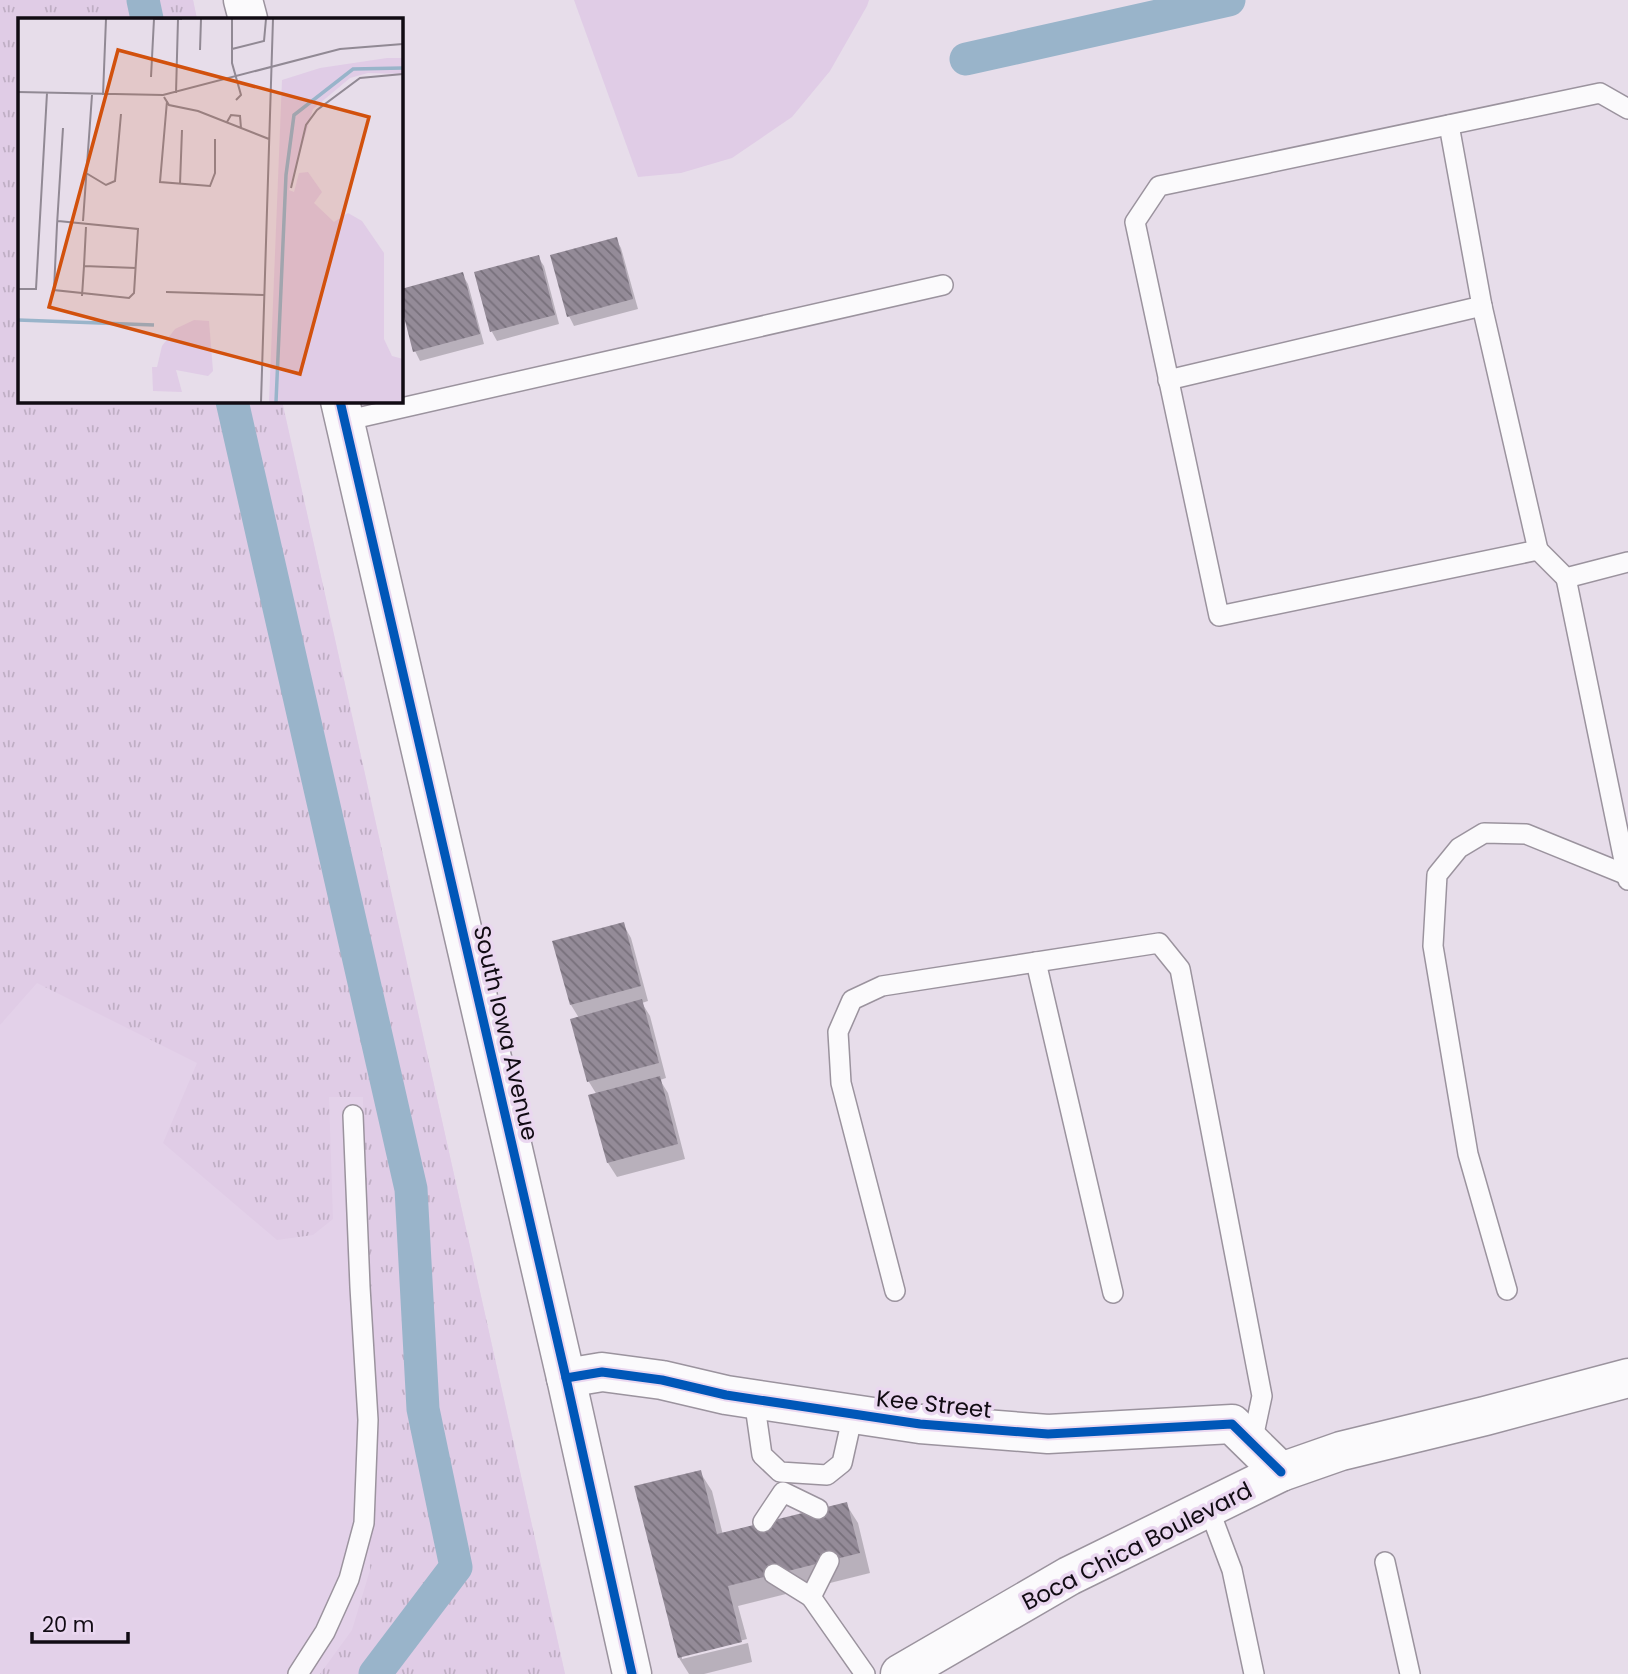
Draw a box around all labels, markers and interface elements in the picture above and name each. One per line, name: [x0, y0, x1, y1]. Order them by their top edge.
inset map: [18, 18, 402, 402]
street label: South Iowa Avenue: [466, 922, 546, 1144]
street label: Kee Street: [875, 1382, 993, 1426]
street label: Boca Chica Boulevard: [1016, 1474, 1258, 1618]
scale bar: [32, 1600, 128, 1644]
text: 20 m: [42, 1610, 95, 1639]

